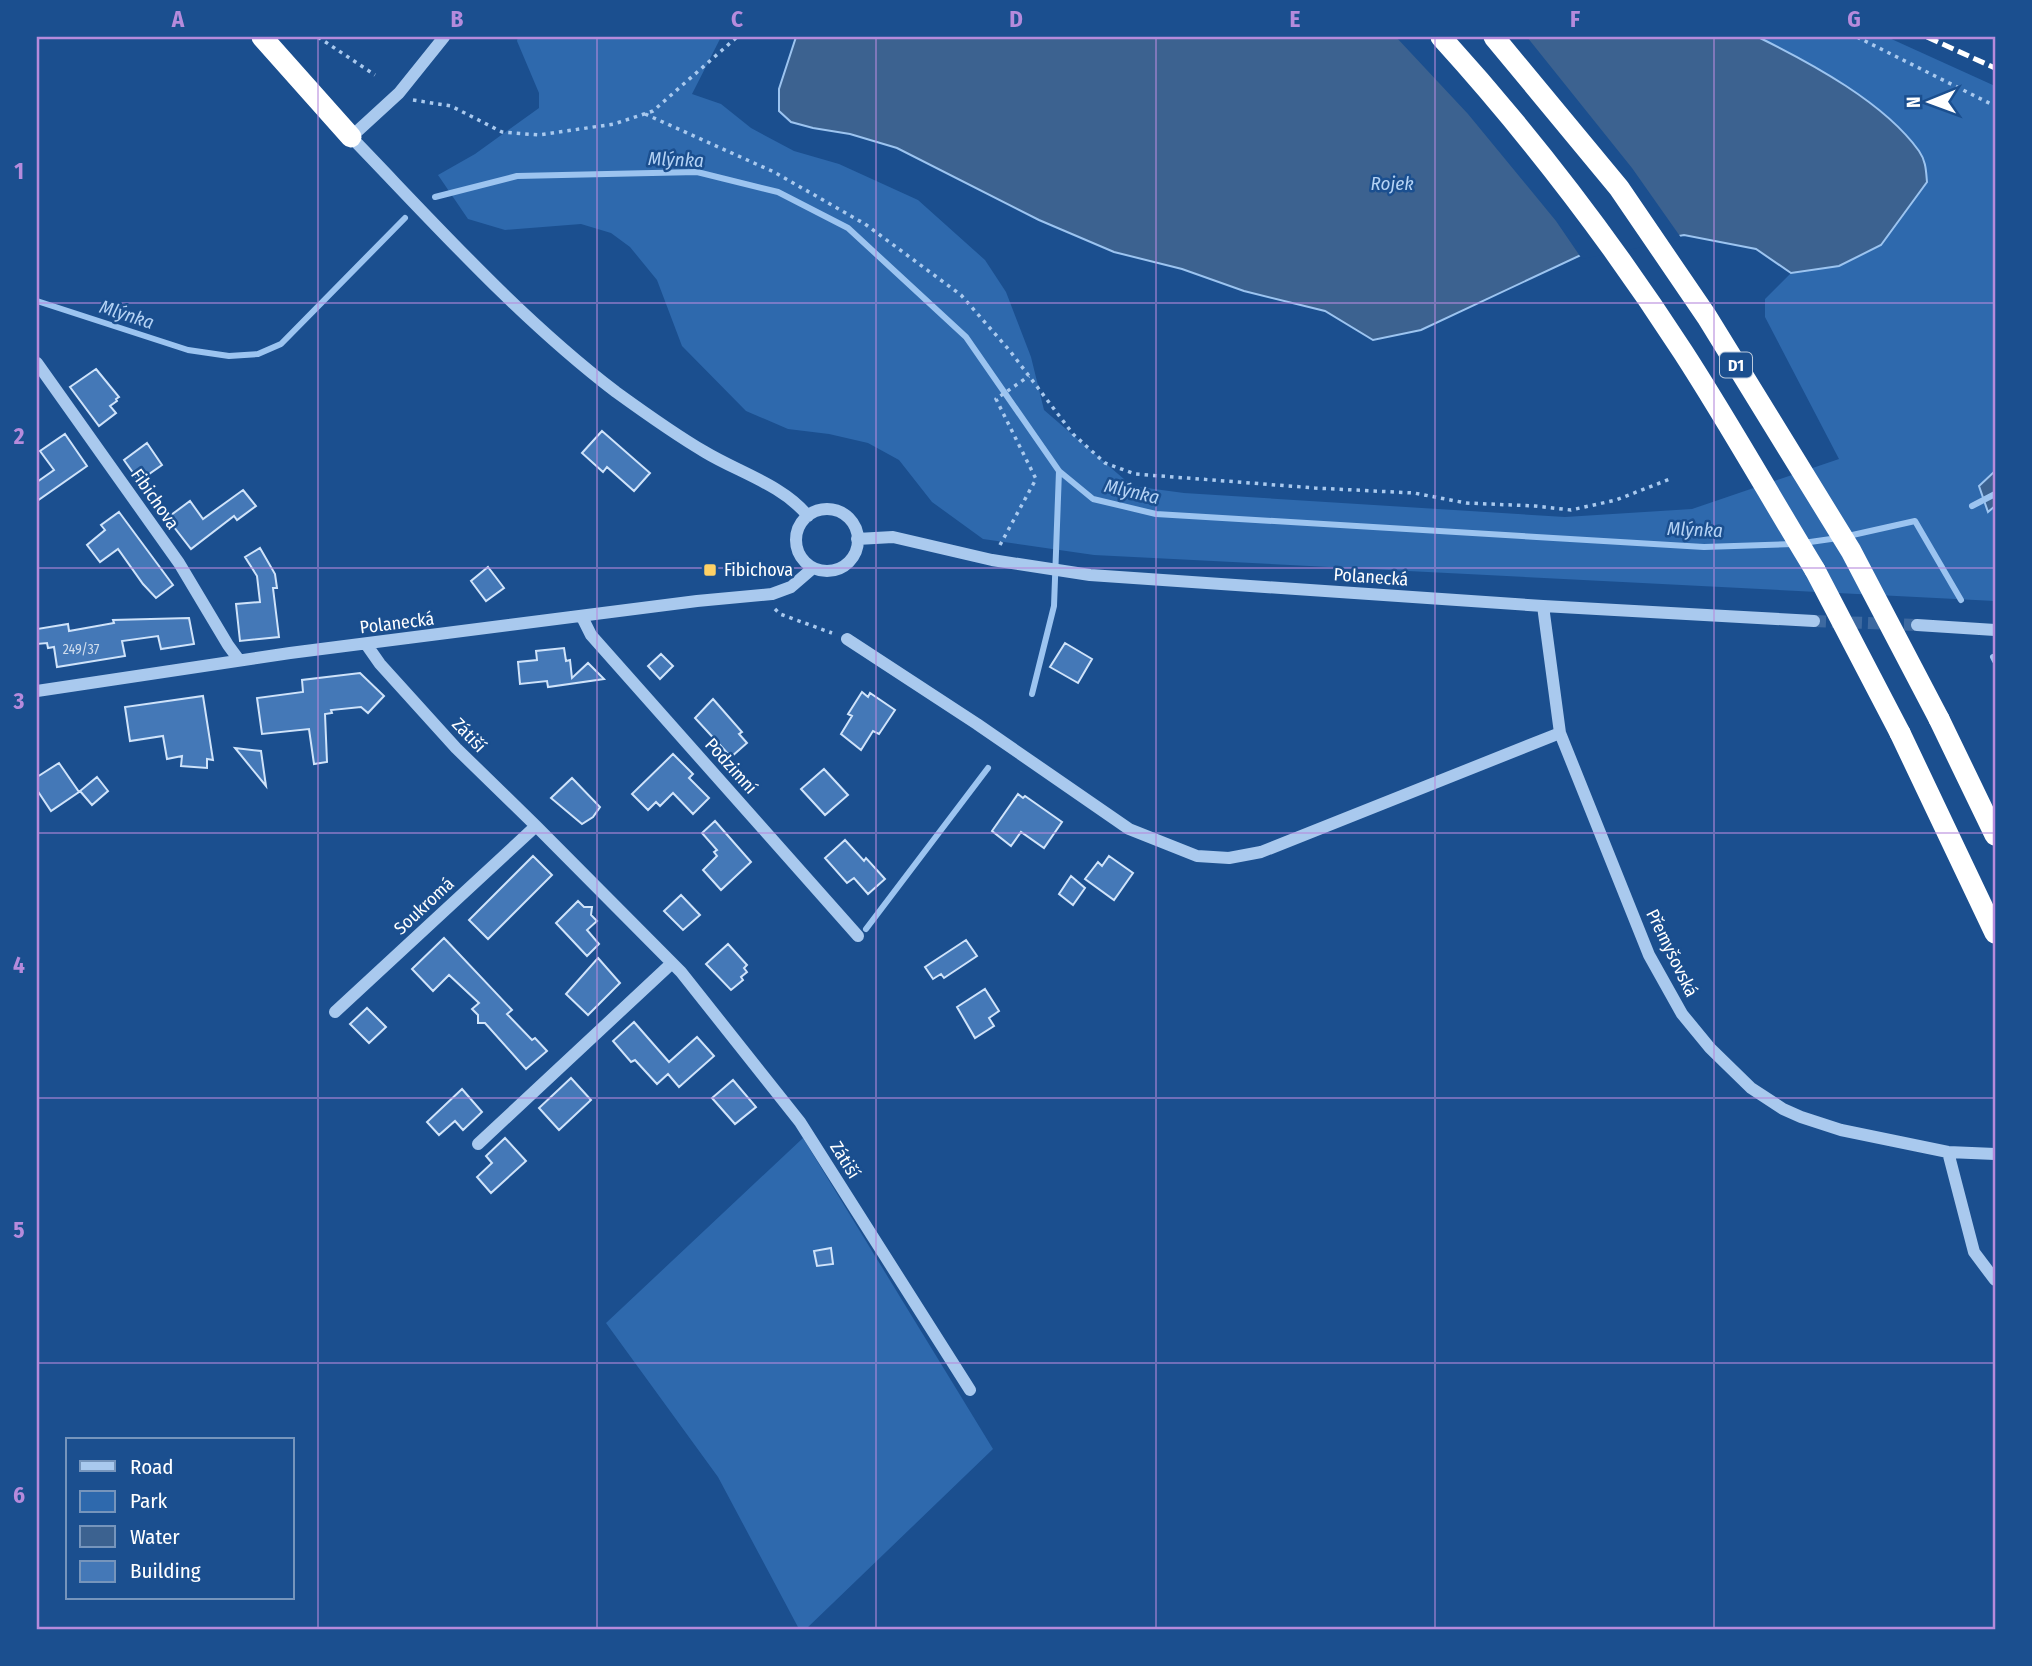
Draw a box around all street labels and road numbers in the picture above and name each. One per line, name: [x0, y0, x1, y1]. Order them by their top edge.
road number: D1: [1720, 352, 1752, 378]
street label: Fibichova: [126, 464, 184, 534]
street label: Polanecká: [1333, 563, 1409, 591]
street label: Polanecká: [359, 607, 436, 638]
street label: Zátiší: [447, 713, 491, 757]
street label: Podzimní: [700, 734, 762, 799]
street label: Soukromá: [389, 873, 459, 939]
street label: Přemyšovská: [1641, 906, 1703, 1001]
street label: Zátiší: [825, 1137, 865, 1183]

